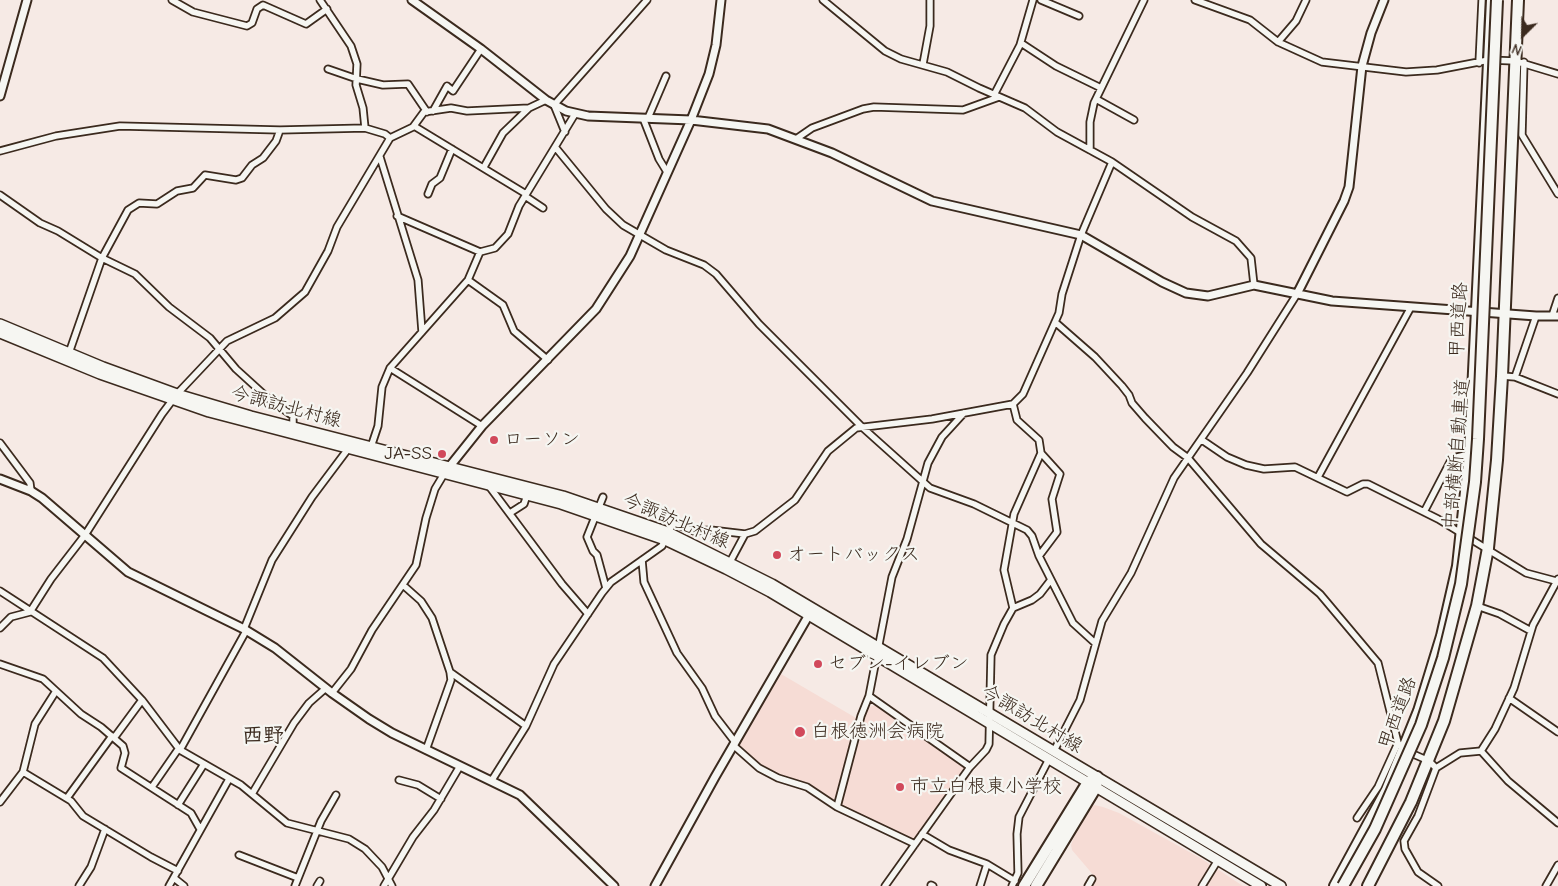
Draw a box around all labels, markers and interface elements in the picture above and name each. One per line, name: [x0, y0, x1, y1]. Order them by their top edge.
north arrow: [1498, 10, 1548, 60]
text: N: [1509, 40, 1524, 59]
street label: 甲西道路: [1446, 281, 1472, 359]
street label: 中部横断自動車道: [1439, 377, 1475, 531]
street label: 今諏訪北村線: [228, 381, 344, 433]
place label: ローソン: [504, 429, 580, 451]
marker: ローソン: [488, 434, 500, 446]
place label: JA-SS: [384, 443, 432, 465]
marker: JA-SS: [436, 448, 448, 460]
street label: 今諏訪北村線: [619, 488, 733, 554]
place label: オートバックス: [787, 544, 920, 566]
marker: オートバックス: [771, 549, 783, 561]
place label: セブン-イレブン: [828, 653, 969, 675]
marker: セブン-イレブン: [812, 658, 824, 670]
street label: 甲西道路: [1374, 673, 1422, 753]
street label: 今諏訪北村線: [977, 680, 1087, 758]
place label: 白根徳洲会病院: [811, 721, 944, 743]
district label: 西野: [242, 723, 284, 749]
marker: 白根徳洲会病院: [793, 725, 807, 739]
place label: 市立白根東小学校: [910, 776, 1062, 798]
marker: 市立白根東小学校: [894, 781, 906, 793]

